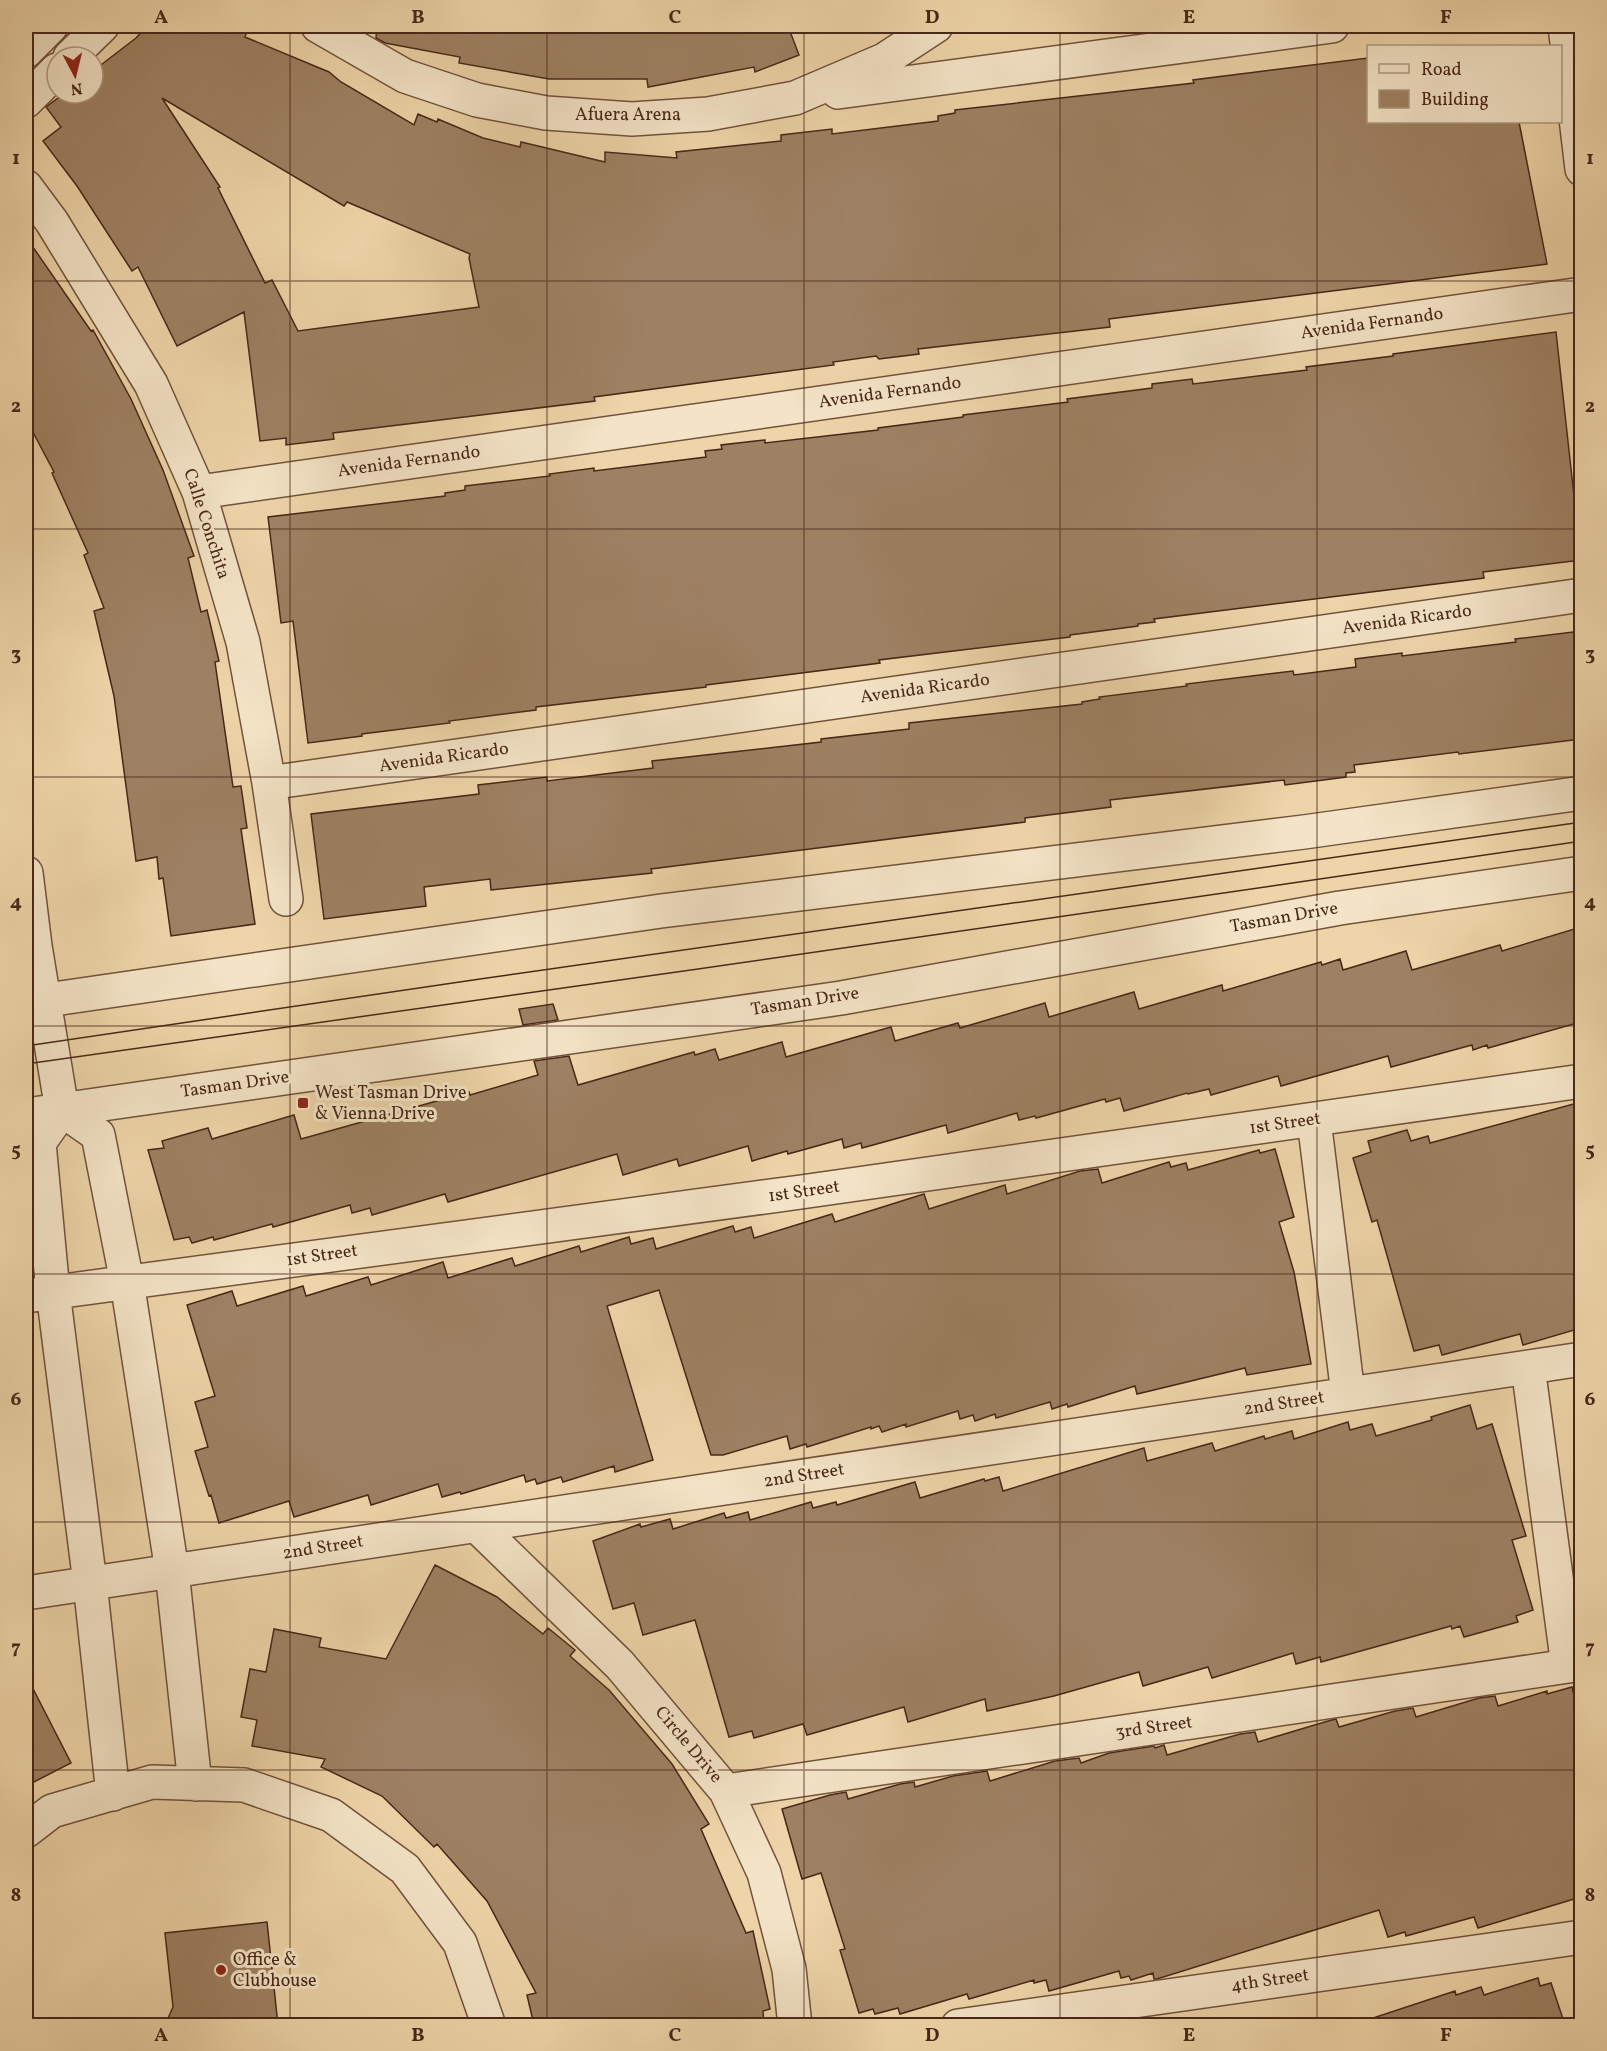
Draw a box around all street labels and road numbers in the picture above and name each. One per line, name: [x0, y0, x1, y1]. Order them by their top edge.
street label: Afuera Arena: [575, 103, 681, 128]
street label: Avenida Fernando: [1299, 302, 1445, 346]
street label: Avenida Fernando: [817, 371, 963, 415]
street label: Avenida Fernando: [336, 440, 482, 484]
street label: Calle Conchita: [176, 466, 236, 582]
street label: Avenida Ricardo: [1341, 599, 1473, 641]
street label: Avenida Ricardo: [859, 668, 991, 710]
street label: Avenida Ricardo: [378, 737, 510, 779]
street label: Tasman Drive: [1228, 896, 1340, 940]
street label: Tasman Drive: [749, 981, 861, 1023]
street label: Tasman Drive: [179, 1065, 291, 1105]
street label: 1st Street: [1248, 1107, 1322, 1141]
street label: 1st Street: [767, 1175, 841, 1209]
street label: 1st Street: [285, 1239, 359, 1273]
street label: 2nd Street: [1242, 1385, 1326, 1423]
street label: 2nd Street: [762, 1457, 846, 1495]
street label: 2nd Street: [281, 1529, 365, 1567]
street label: Circle Drive: [648, 1701, 728, 1789]
street label: 3rd Street: [1114, 1710, 1194, 1746]
street label: 4th Street: [1229, 1963, 1311, 1999]

